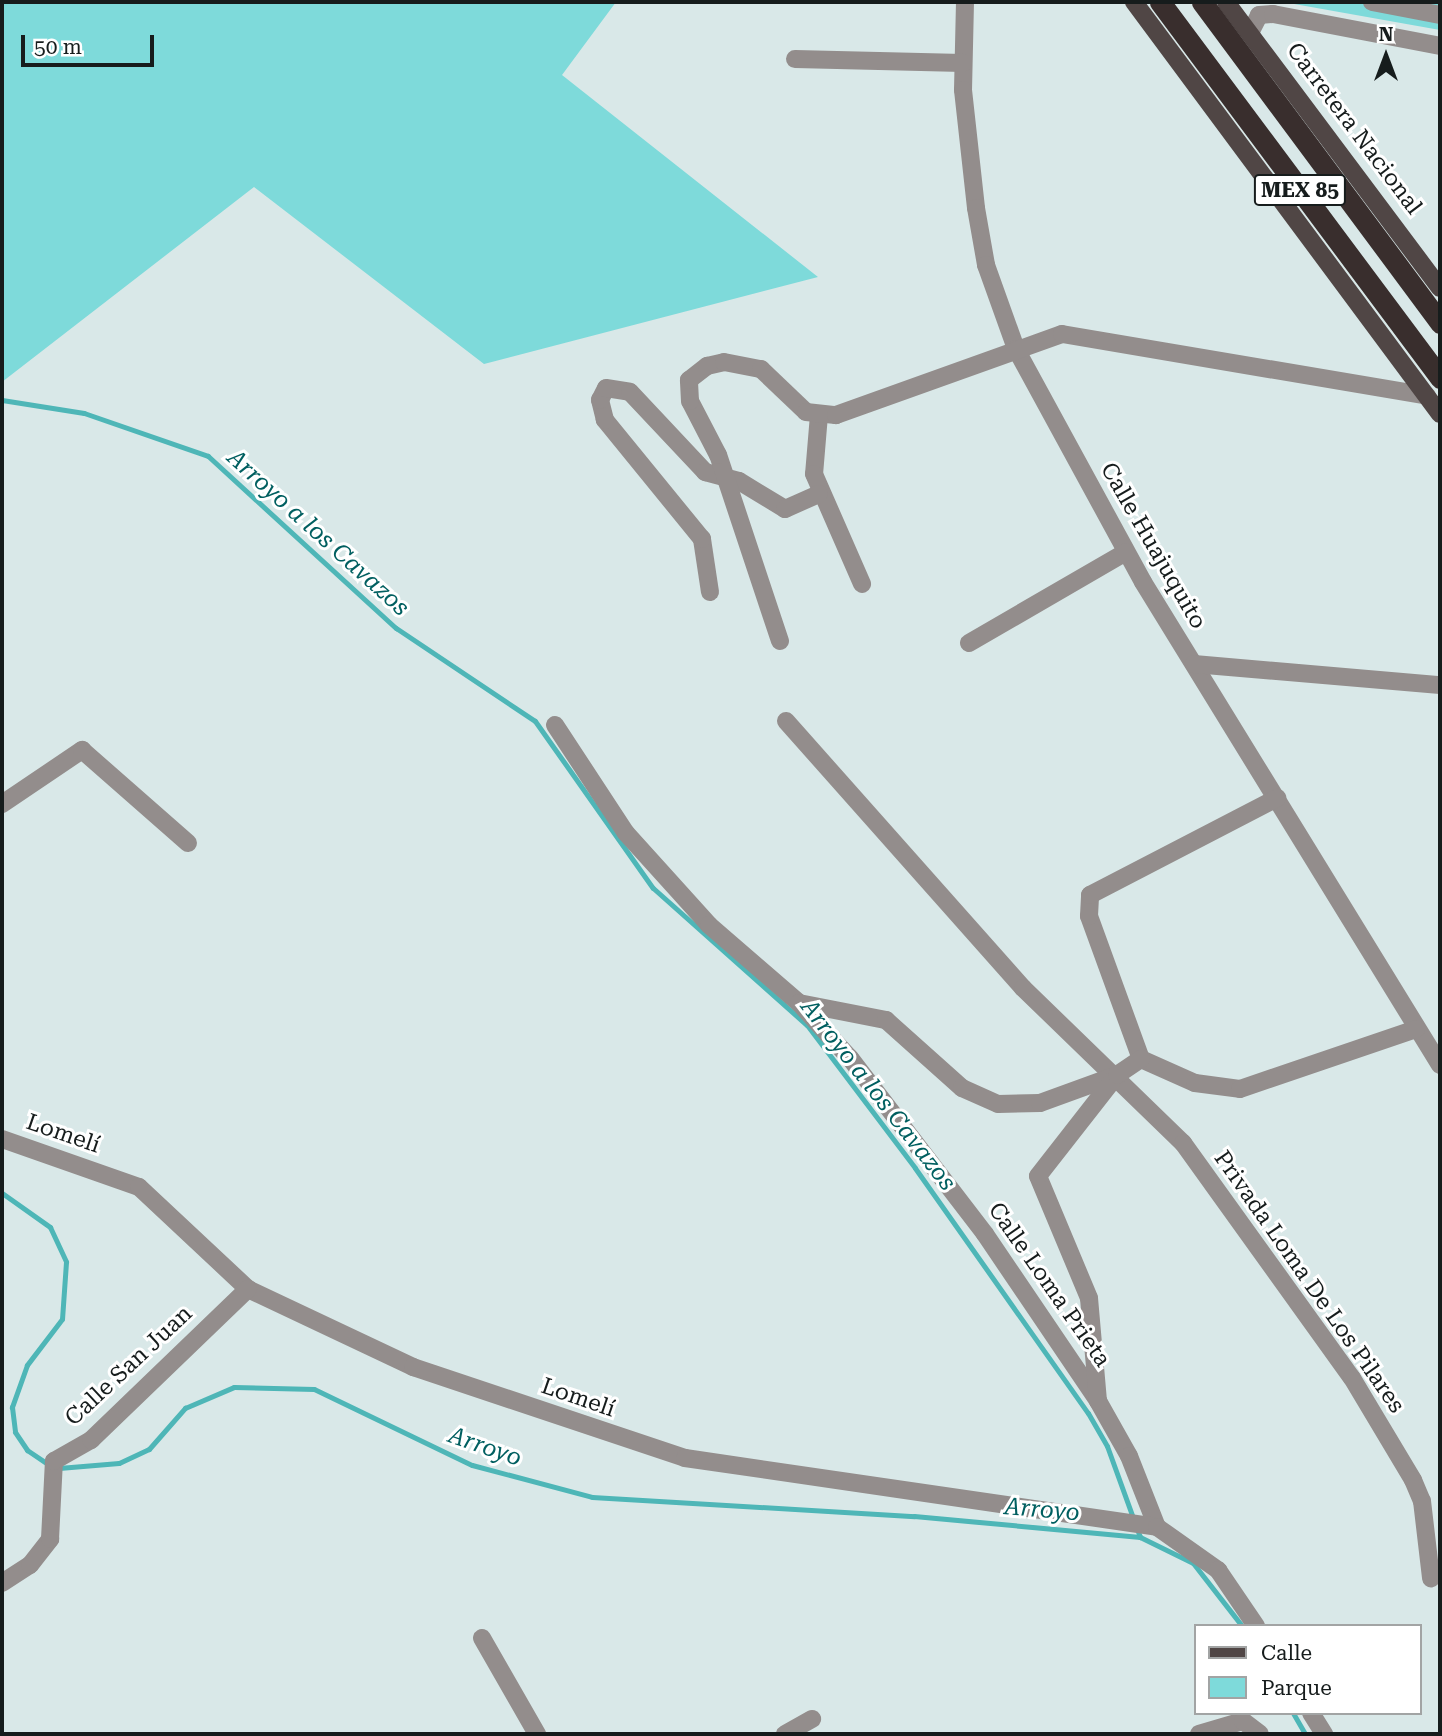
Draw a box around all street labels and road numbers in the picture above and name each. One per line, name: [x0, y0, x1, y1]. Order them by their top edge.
street label: Carretera Nacional: [1280, 38, 1428, 220]
road number: MEX 85: [1253, 172, 1347, 208]
street label: Calle Huajuquito: [1094, 458, 1212, 634]
street label: Lomelí: [22, 1109, 104, 1159]
street label: Privada Loma De Los Pilares: [1208, 1146, 1410, 1418]
street label: Calle Loma Prieta: [982, 1197, 1116, 1373]
street label: Calle San Juan: [60, 1300, 198, 1432]
street label: Lomelí: [537, 1373, 619, 1423]

